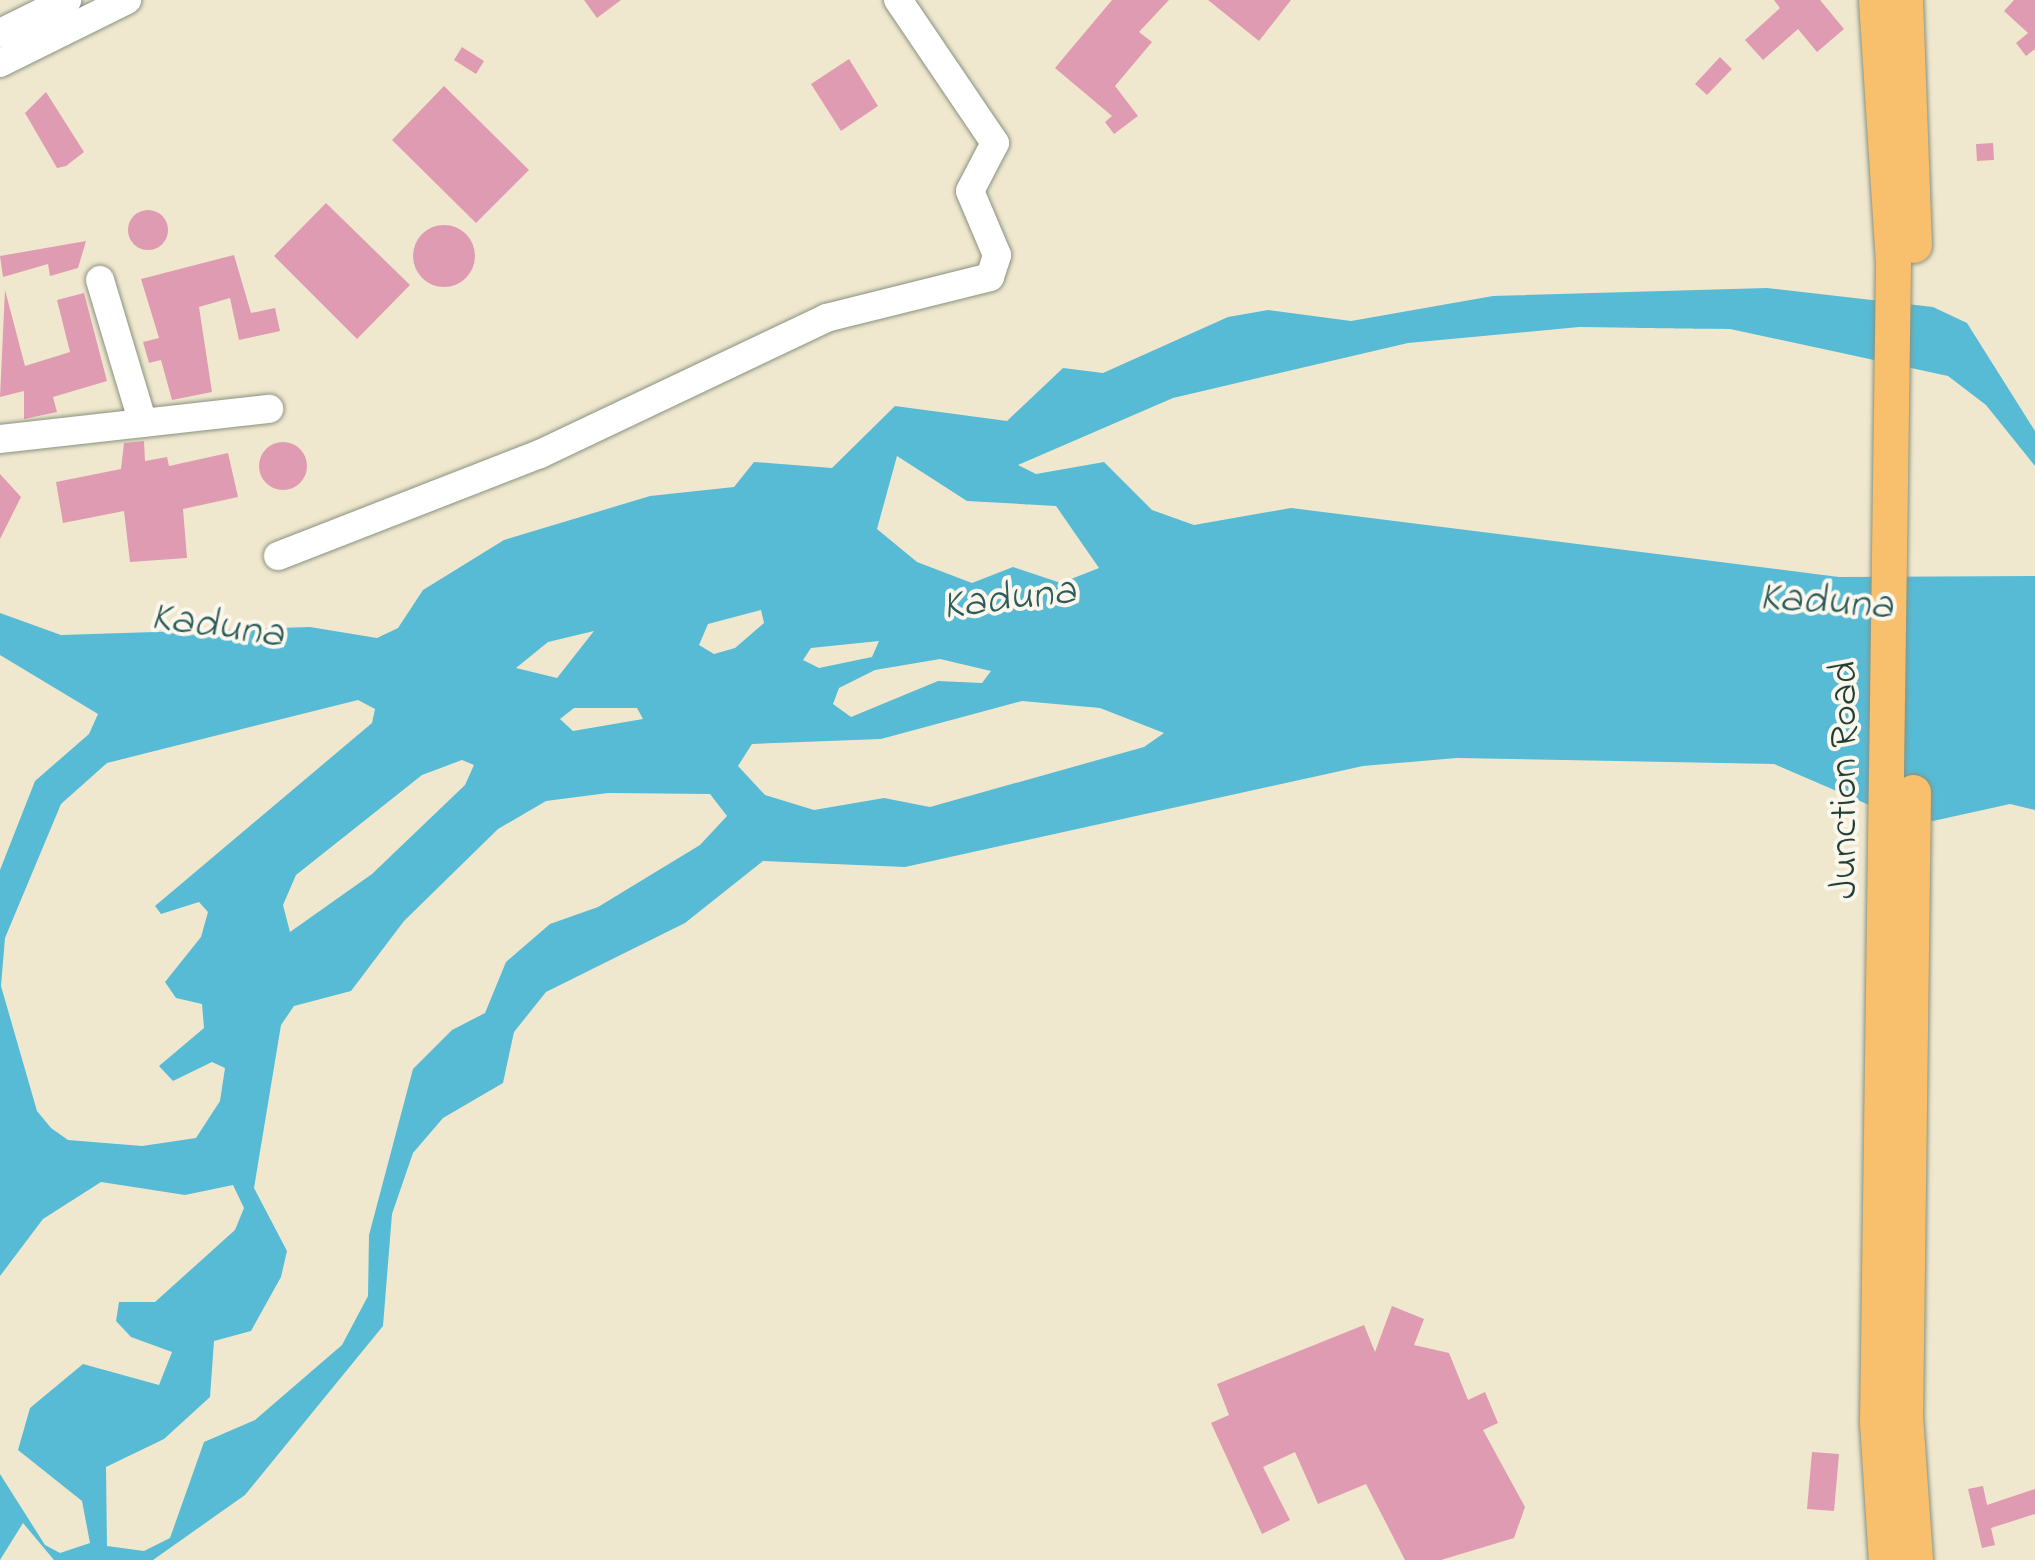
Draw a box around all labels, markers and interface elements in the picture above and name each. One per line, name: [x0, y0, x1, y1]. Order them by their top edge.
water label: Kaduna: [939, 567, 1079, 633]
water label: Kaduna: [1757, 573, 1895, 633]
water label: Kaduna: [147, 593, 287, 661]
street label: Junction Road: [1822, 661, 1870, 899]

